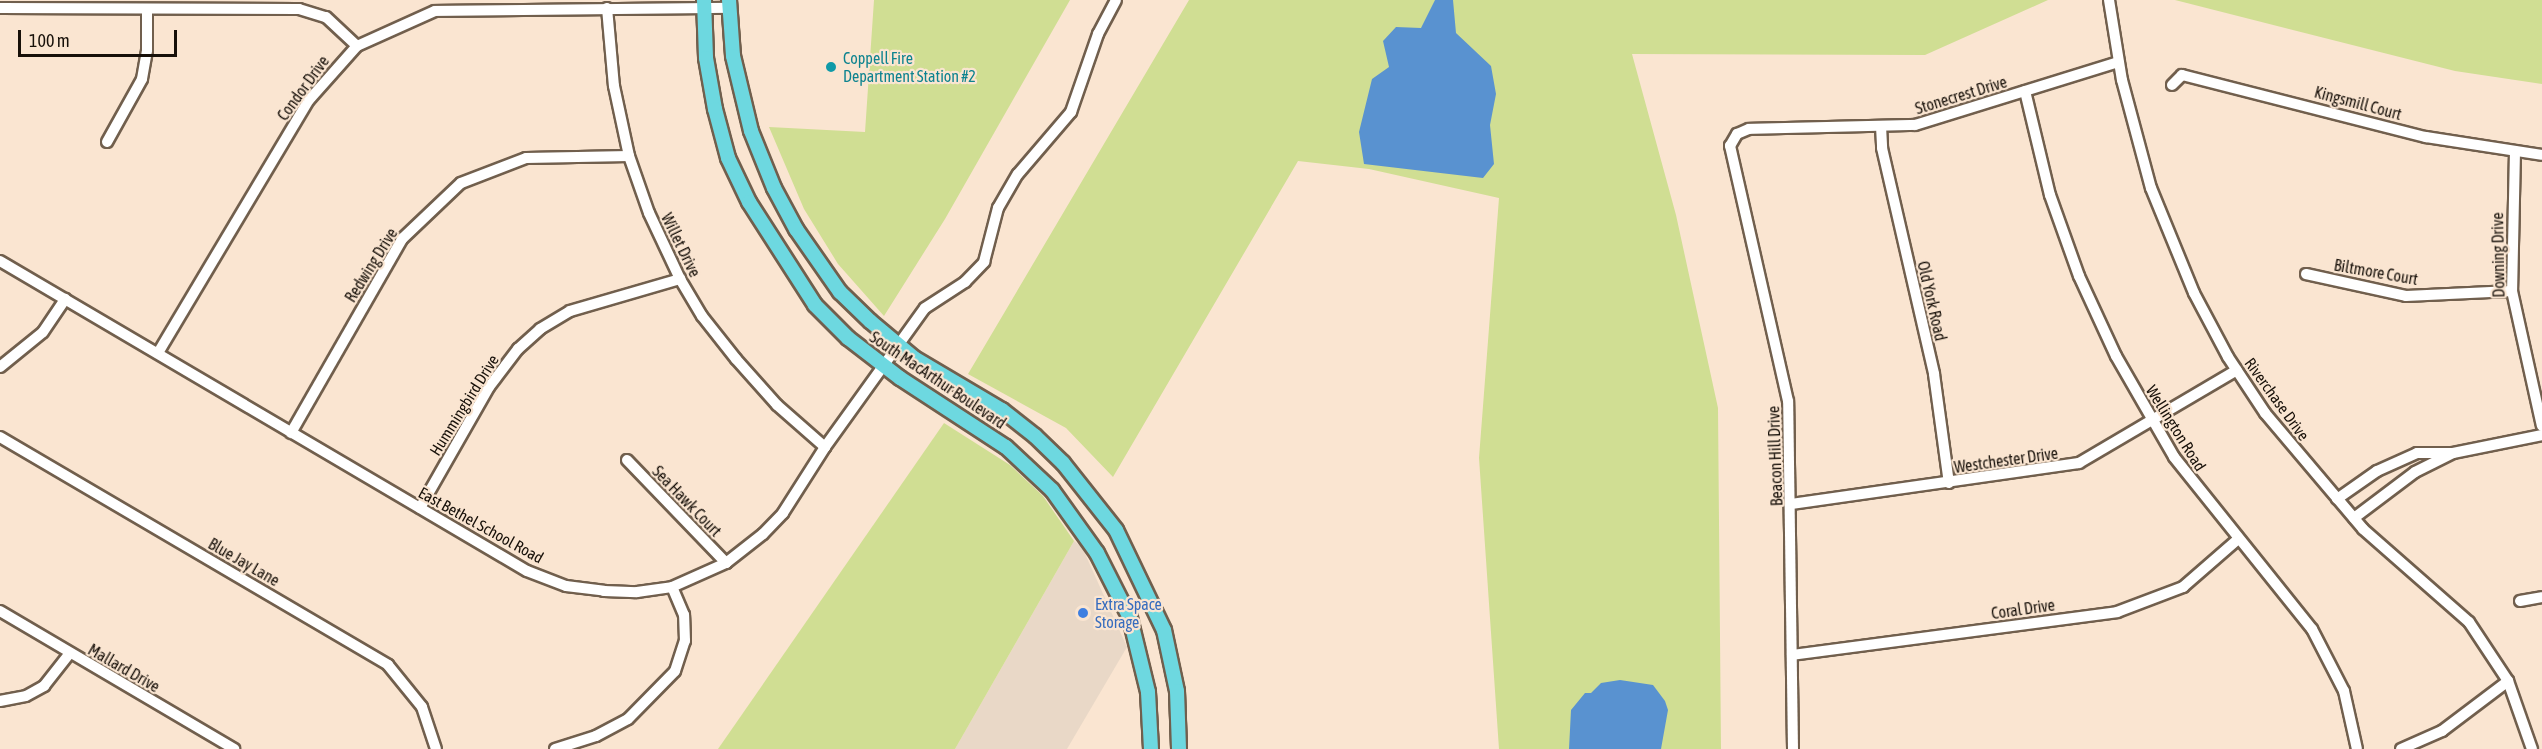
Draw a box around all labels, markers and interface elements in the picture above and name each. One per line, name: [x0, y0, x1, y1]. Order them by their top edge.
scale bar: [21, 18, 180, 56]
text: 100 m: [29, 30, 70, 51]
place label: Coppell Fire Department Station #2: [843, 48, 976, 86]
street label: Condor Drive: [273, 52, 333, 124]
marker: Coppell Fire Department Station #2: [824, 60, 838, 74]
street label: Stonecrest Drive: [1913, 72, 2009, 118]
street label: Kingsmill Court: [2312, 82, 2404, 124]
street label: Willet Drive: [657, 210, 705, 280]
street label: Downing Drive: [2488, 212, 2508, 298]
street label: Redwing Drive: [341, 224, 401, 306]
street label: Biltmore Court: [2333, 255, 2419, 289]
street label: Old York Road: [1913, 259, 1951, 343]
street label: South MacArthur Boulevard: [866, 327, 1010, 433]
street label: Hummingbird Drive: [425, 351, 503, 459]
street label: Riverchase Drive: [2241, 354, 2313, 444]
street label: Wellington Road: [2142, 382, 2210, 474]
street label: Beacon Hill Drive: [1764, 406, 1786, 506]
street label: Westchester Drive: [1953, 443, 2059, 477]
street label: Sea Hawk Court: [649, 462, 725, 540]
street label: East Bethel School Road: [415, 483, 547, 567]
street label: Blue Jay Lane: [205, 534, 283, 590]
place label: Extra Space Storage: [1095, 594, 1162, 632]
street label: Coral Drive: [1990, 595, 2056, 623]
marker: Extra Space Storage: [1076, 606, 1090, 620]
street label: Mallard Drive: [85, 640, 163, 696]

